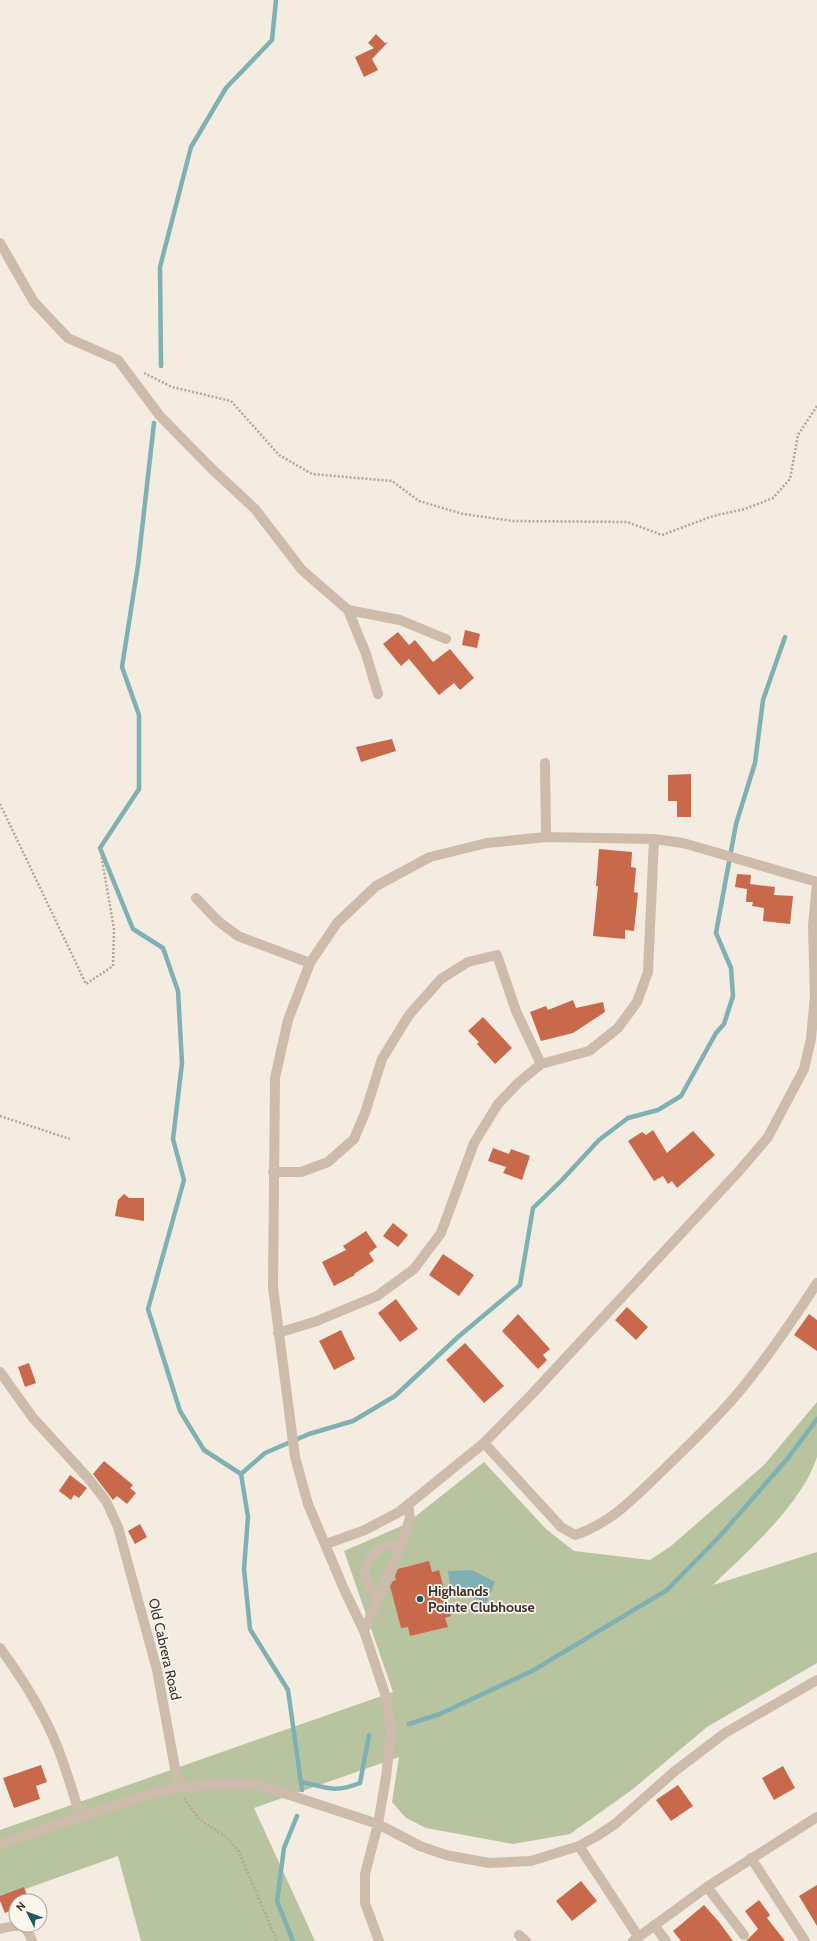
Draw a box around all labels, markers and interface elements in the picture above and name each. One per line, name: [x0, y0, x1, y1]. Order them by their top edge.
place label: Highlands Pointe Clubhouse: [428, 1582, 535, 1616]
marker: Highlands Pointe Clubhouse: [415, 1594, 425, 1604]
street label: Old Cabrera Road: [145, 1596, 185, 1702]
north arrow: [8, 1893, 48, 1933]
text: N: [13, 1899, 28, 1914]

